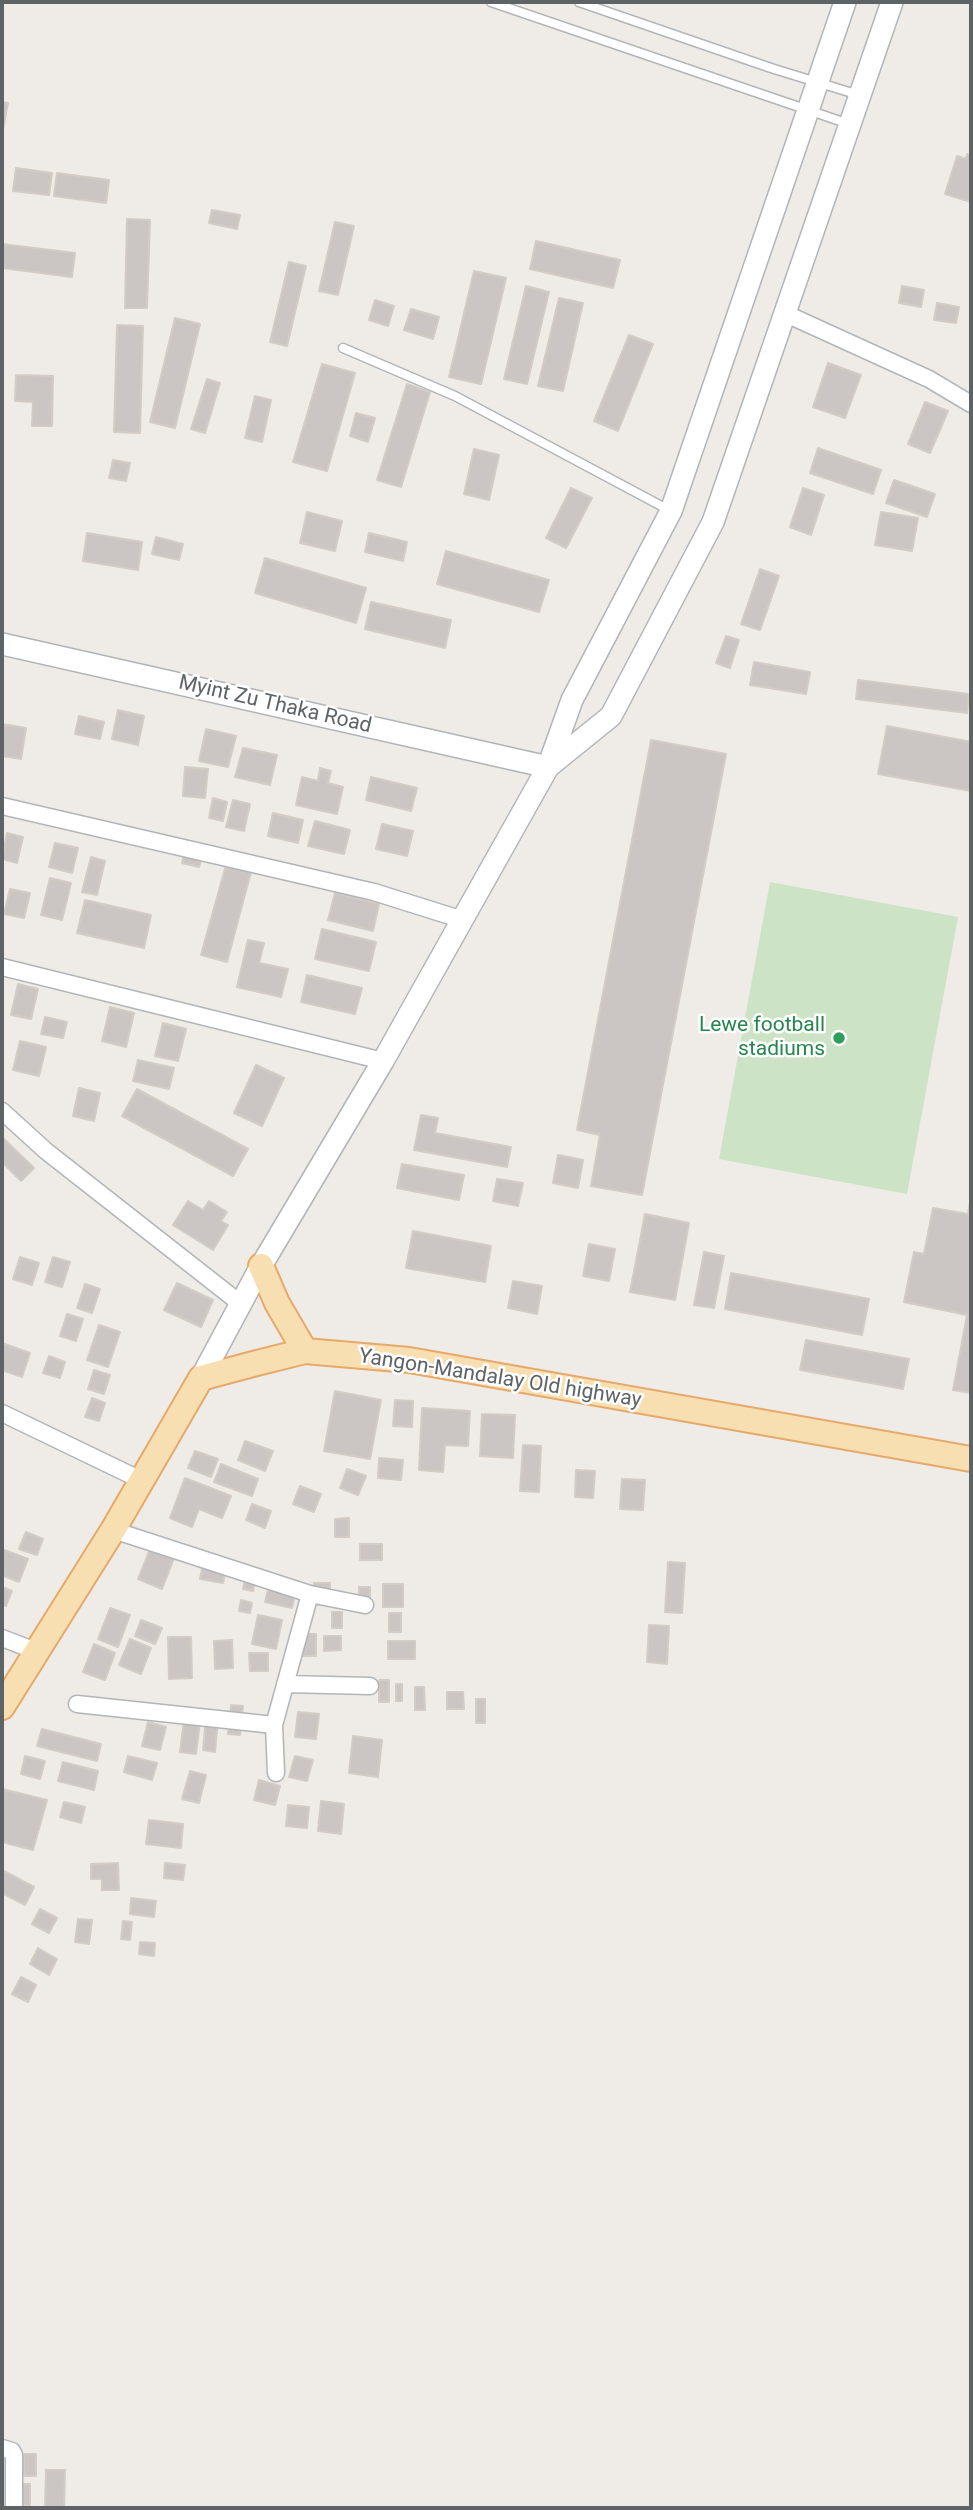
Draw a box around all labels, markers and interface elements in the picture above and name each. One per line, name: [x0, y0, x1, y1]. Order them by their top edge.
street label: Myint Zu Thaka Road: [176, 671, 374, 739]
place label: Lewe football stadiums: [699, 1013, 825, 1063]
marker: Lewe football stadiums: [831, 1030, 847, 1046]
street label: Yangon-Mandalay Old highway: [357, 1344, 643, 1414]

